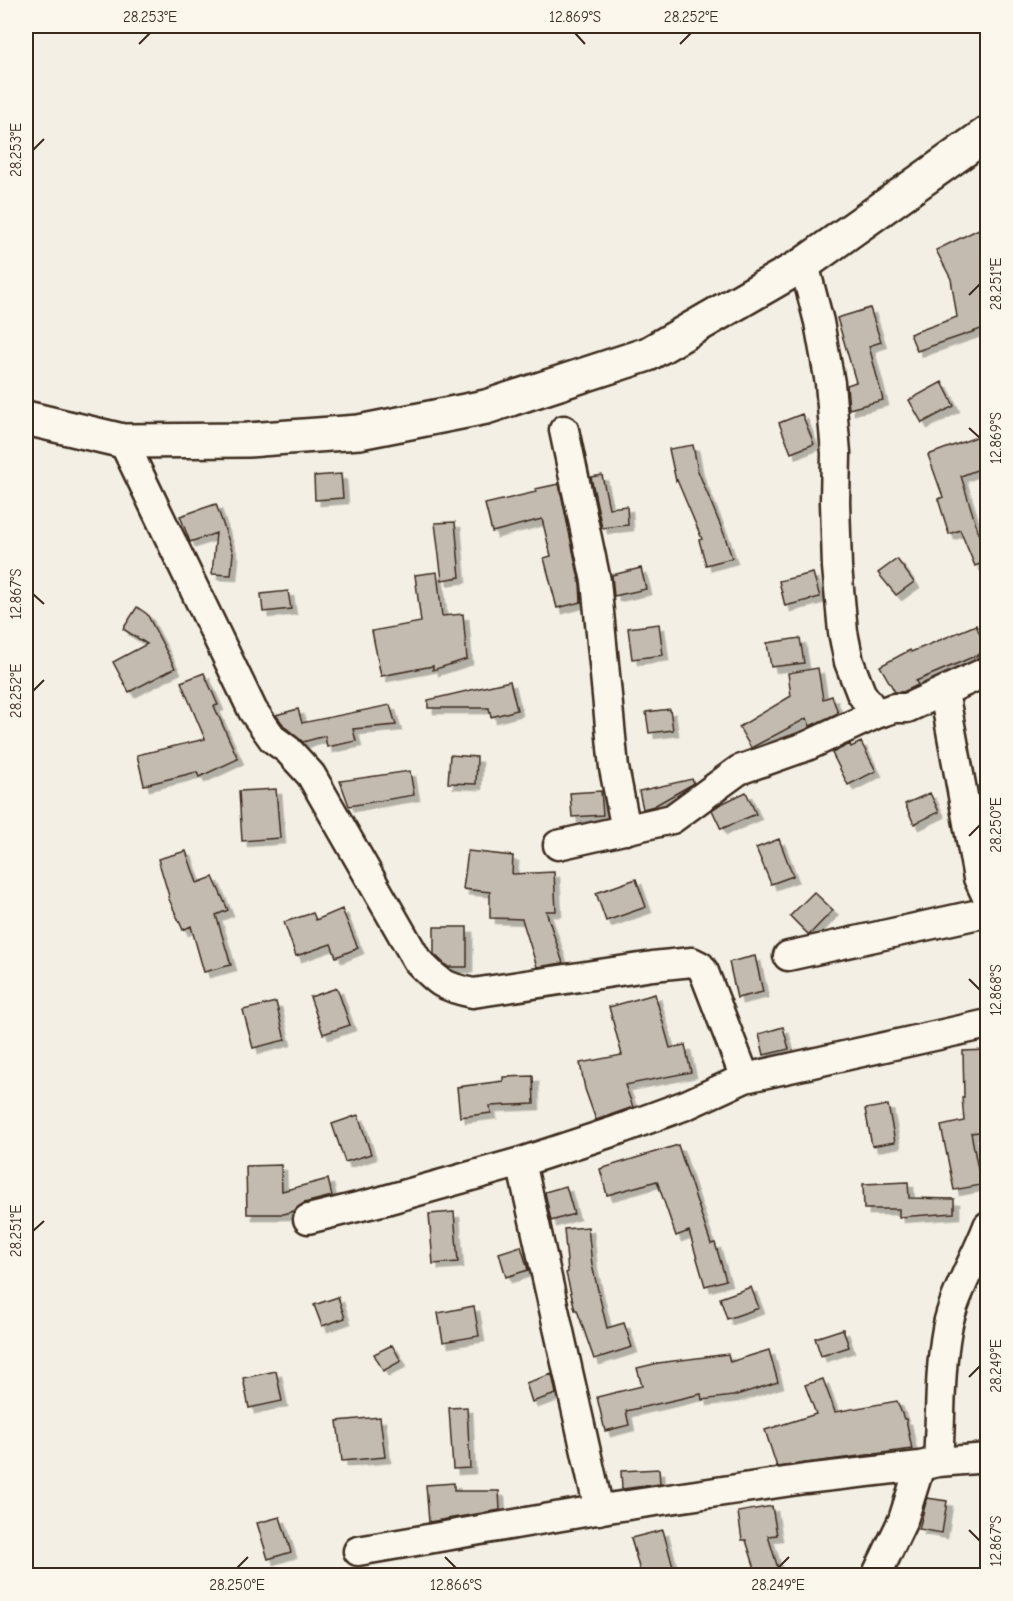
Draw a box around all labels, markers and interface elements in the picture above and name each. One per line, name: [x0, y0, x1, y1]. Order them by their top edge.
text: 28.253°E: [123, 8, 177, 26]
text: 12.869°S: [549, 8, 601, 26]
text: 28.252°E: [664, 8, 718, 26]
text: 28.253°E: [7, 123, 25, 177]
text: 28.251°E: [987, 258, 1005, 310]
text: 12.869°S: [987, 412, 1005, 464]
text: 12.867°S: [7, 568, 25, 620]
text: 28.252°E: [7, 664, 25, 718]
text: 28.250°E: [987, 797, 1005, 853]
text: 12.868°S: [987, 964, 1005, 1016]
text: 28.251°E: [7, 1205, 25, 1257]
text: 28.249°E: [987, 1339, 1005, 1393]
text: 12.867°S: [987, 1515, 1005, 1567]
text: 28.250°E: [209, 1576, 265, 1594]
text: 12.866°S: [430, 1576, 482, 1594]
text: 28.249°E: [751, 1576, 805, 1594]

